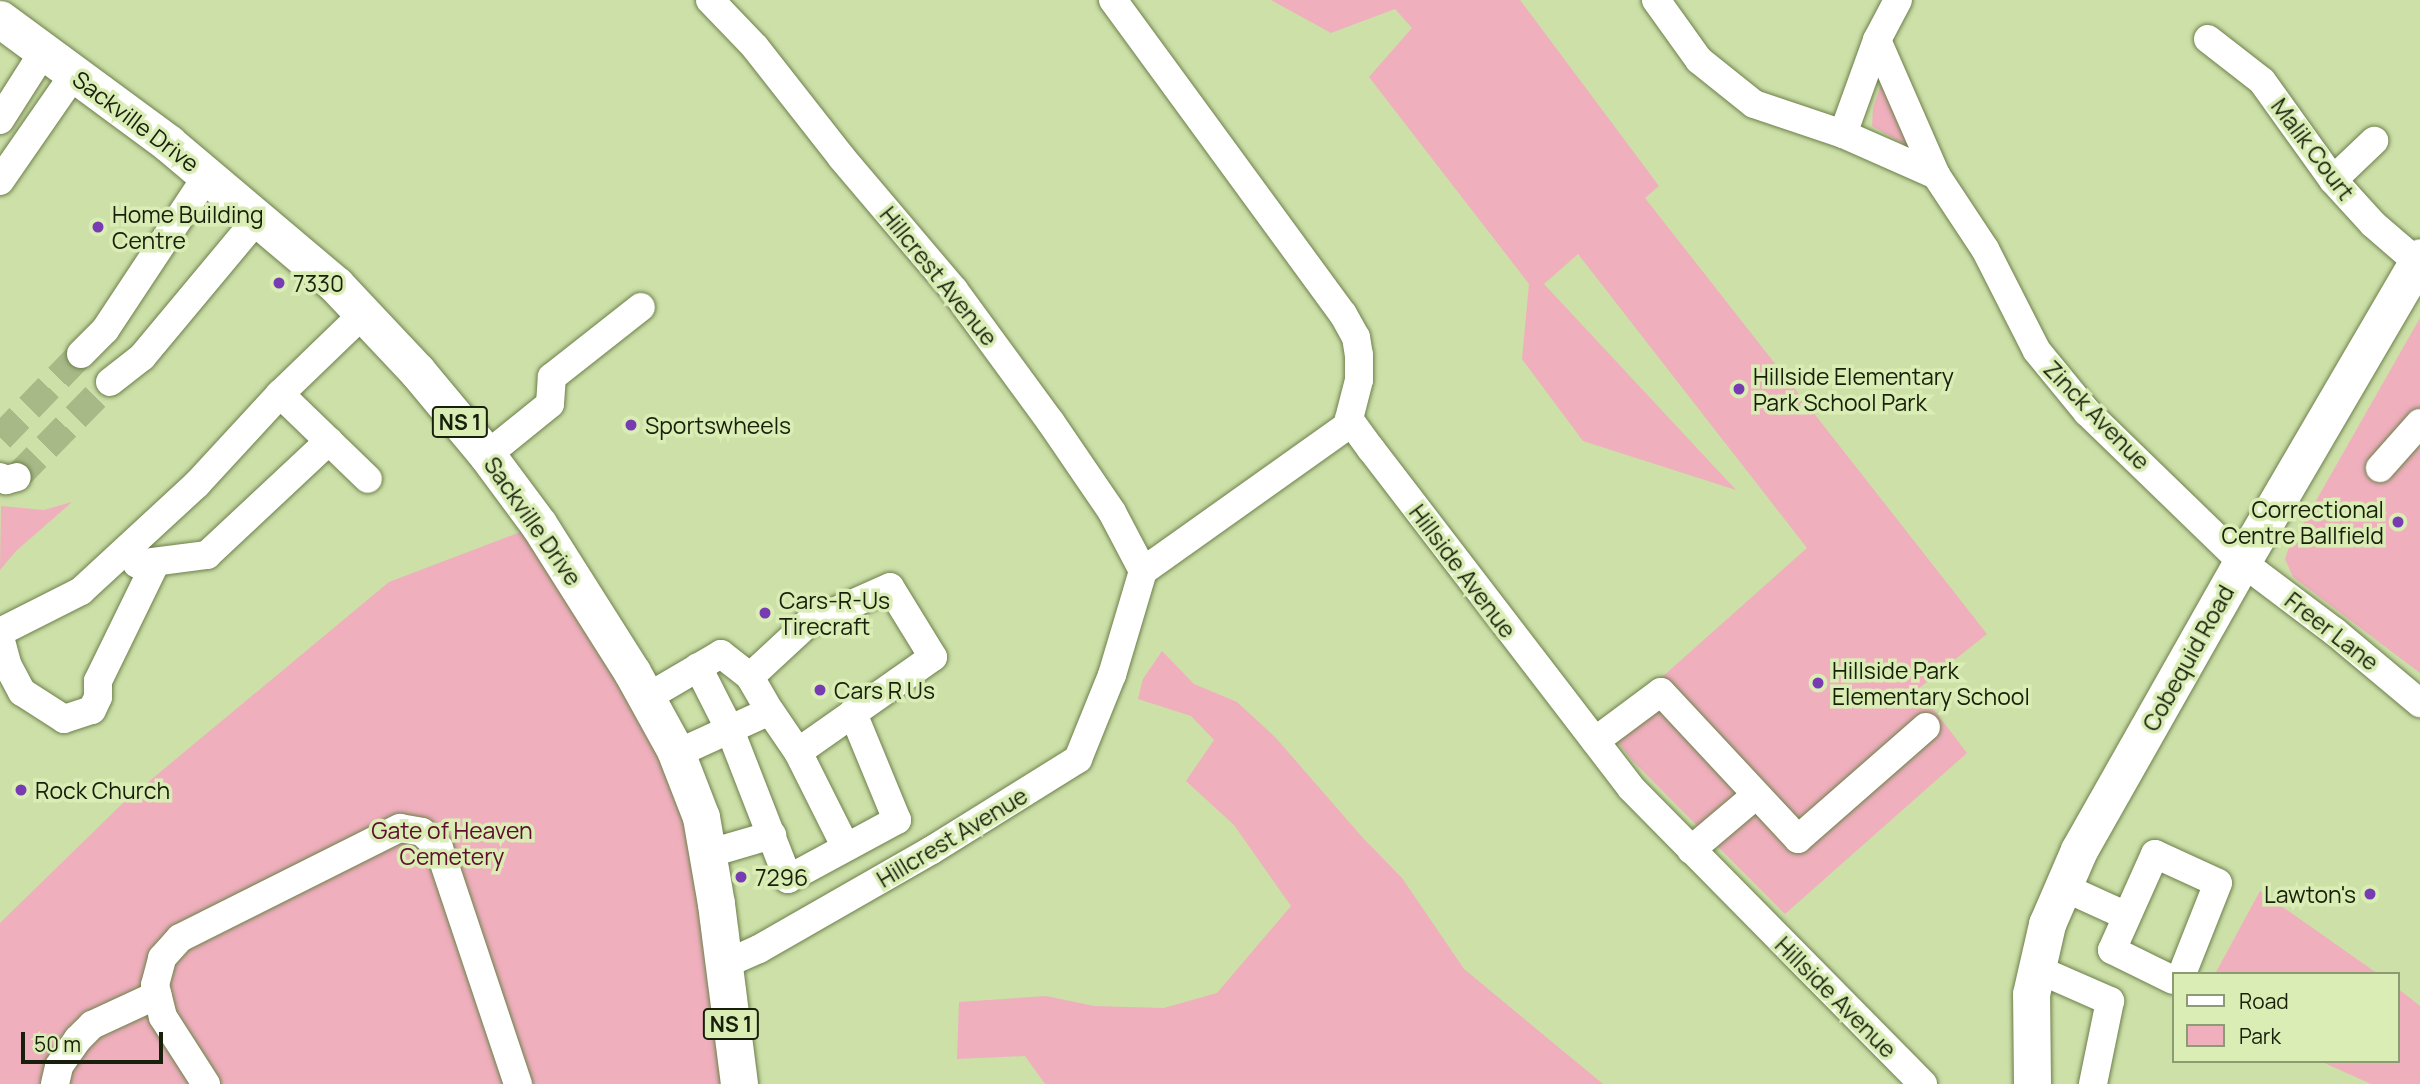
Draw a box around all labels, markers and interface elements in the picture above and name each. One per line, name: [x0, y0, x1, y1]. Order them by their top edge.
street label: Sackville Drive: [68, 65, 204, 177]
street label: Malik Court: [2266, 93, 2360, 205]
place label: Home Building Centre: [112, 200, 264, 254]
street label: Hillcrest Avenue: [875, 201, 1003, 351]
marker: Home Building Centre: [90, 219, 106, 235]
place label: 7330: [293, 269, 344, 297]
marker: 7330: [271, 275, 287, 291]
street label: Zinck Avenue: [2038, 355, 2156, 475]
place label: Hillside Elementary Park School Park: [1753, 362, 1954, 416]
marker: Hillside Elementary Park School Park: [1731, 381, 1747, 397]
road number: NS 1: [430, 404, 490, 440]
place label: Sportswheels: [645, 411, 791, 439]
marker: Sportswheels: [623, 417, 639, 433]
street label: Sackville Drive: [478, 451, 588, 591]
place label: Correctional Centre Ballfield: [2222, 495, 2384, 549]
street label: Hillside Avenue: [1404, 499, 1522, 643]
marker: Correctional Centre Ballfield: [2390, 514, 2406, 530]
street label: Cobequid Road: [2137, 580, 2239, 736]
place label: Cars-R-Us Tirecraft: [779, 586, 890, 640]
street label: Freer Lane: [2280, 586, 2384, 676]
marker: Cars-R-Us Tirecraft: [757, 605, 773, 621]
place label: Hillside Park Elementary School: [1832, 656, 2030, 710]
marker: Hillside Park Elementary School: [1810, 675, 1826, 691]
place label: Cars R Us: [834, 676, 935, 704]
marker: Cars R Us: [812, 682, 828, 698]
place label: Rock Church: [35, 776, 170, 804]
street label: Hillcrest Avenue: [872, 781, 1032, 893]
marker: Rock Church: [13, 782, 29, 798]
park label: Gate of Heaven Cemetery: [371, 816, 533, 870]
place label: 7296: [755, 863, 808, 891]
marker: 7296: [733, 869, 749, 885]
place label: Lawton's: [2264, 880, 2356, 908]
marker: Lawton's: [2362, 886, 2378, 902]
street label: Hillside Avenue: [1770, 931, 1902, 1063]
legend: [2172, 972, 2399, 1063]
text: Road: [2239, 987, 2289, 1015]
road number: NS 1: [701, 1006, 761, 1042]
scale bar: [24, 1018, 166, 1062]
text: Park: [2239, 1022, 2281, 1050]
text: 50 m: [34, 1030, 81, 1058]

